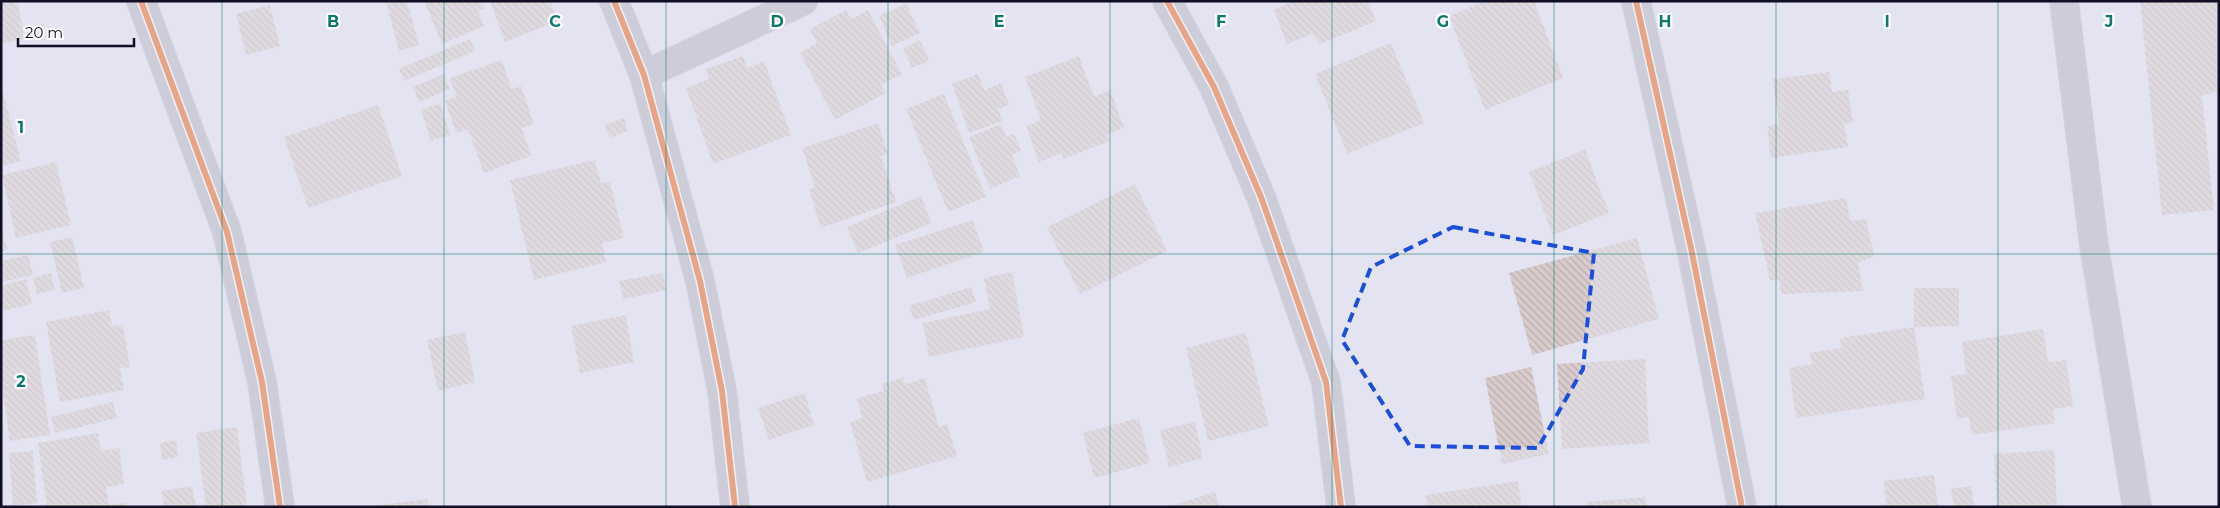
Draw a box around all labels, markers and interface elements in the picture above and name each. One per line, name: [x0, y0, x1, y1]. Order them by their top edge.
text: B: [327, 12, 339, 31]
text: C: [549, 12, 561, 31]
text: D: [770, 12, 784, 31]
text: E: [994, 12, 1004, 31]
text: F: [1216, 12, 1226, 31]
text: G: [1437, 12, 1449, 31]
text: H: [1659, 12, 1671, 31]
text: I: [1884, 12, 1890, 31]
text: J: [2104, 12, 2113, 31]
scale bar: [18, 15, 134, 47]
text: 20 m: [25, 23, 63, 42]
text: 1: [18, 118, 24, 137]
text: 2: [16, 372, 26, 391]

